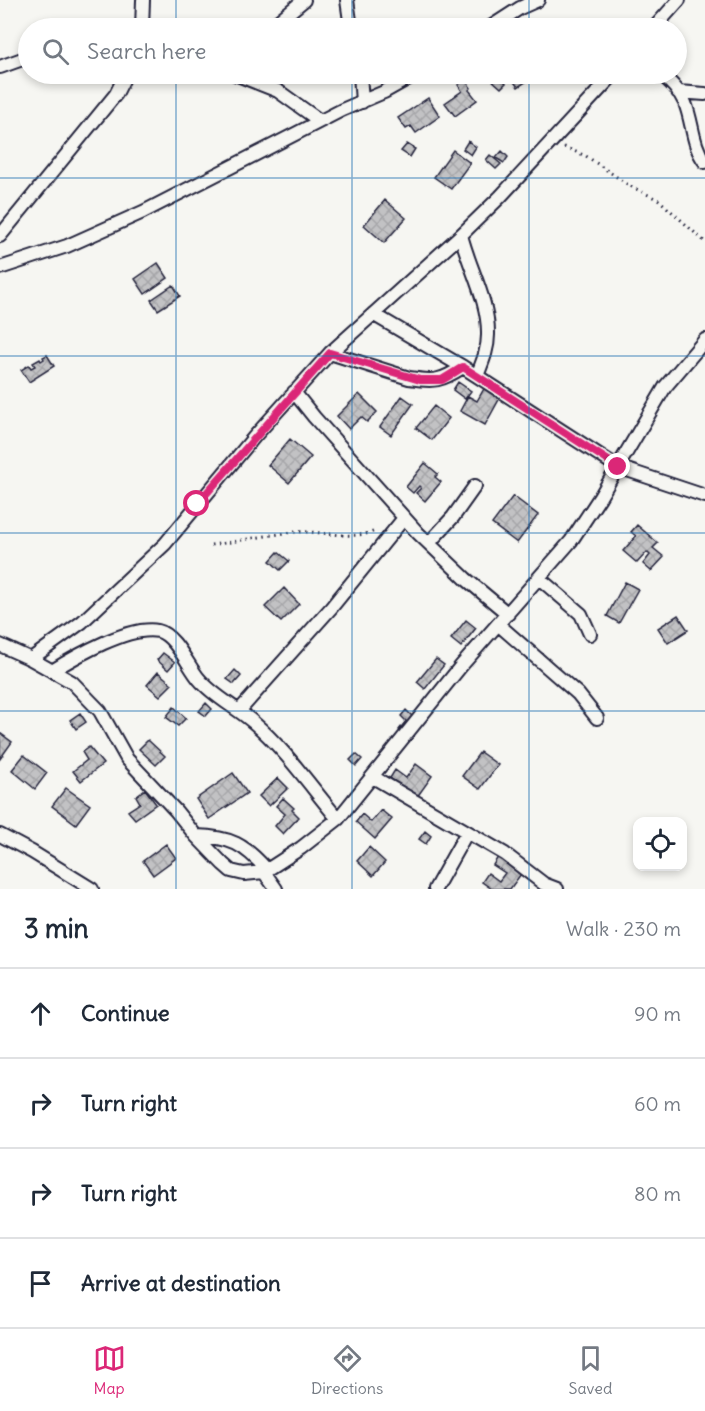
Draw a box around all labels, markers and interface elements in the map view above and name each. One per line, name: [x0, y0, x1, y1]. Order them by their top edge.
search box: [18, 18, 687, 84]
icon: search: [39, 35, 72, 68]
text: Search here: [87, 37, 206, 65]
route end: [604, 453, 630, 479]
route start: [183, 490, 209, 516]
map controls: [633, 817, 687, 871]
button: locate: [633, 817, 687, 871]
text: 3 min: [24, 912, 89, 945]
text: Walk · 230 m: [566, 916, 681, 941]
icon: ahead: [24, 997, 57, 1030]
text: Continue: [81, 999, 170, 1027]
text: 90 m: [634, 1001, 681, 1026]
icon: right: [24, 1087, 57, 1120]
text: Turn right: [81, 1089, 177, 1117]
text: 60 m: [634, 1091, 681, 1116]
icon: right: [24, 1177, 57, 1210]
text: Turn right: [81, 1179, 177, 1207]
text: 80 m: [634, 1181, 681, 1206]
icon: arrive: [24, 1267, 57, 1300]
text: Arrive at destination: [81, 1269, 281, 1297]
tab: Map: [93, 1342, 126, 1398]
tab: Directions: [311, 1342, 383, 1398]
tab: Saved: [569, 1342, 612, 1398]

